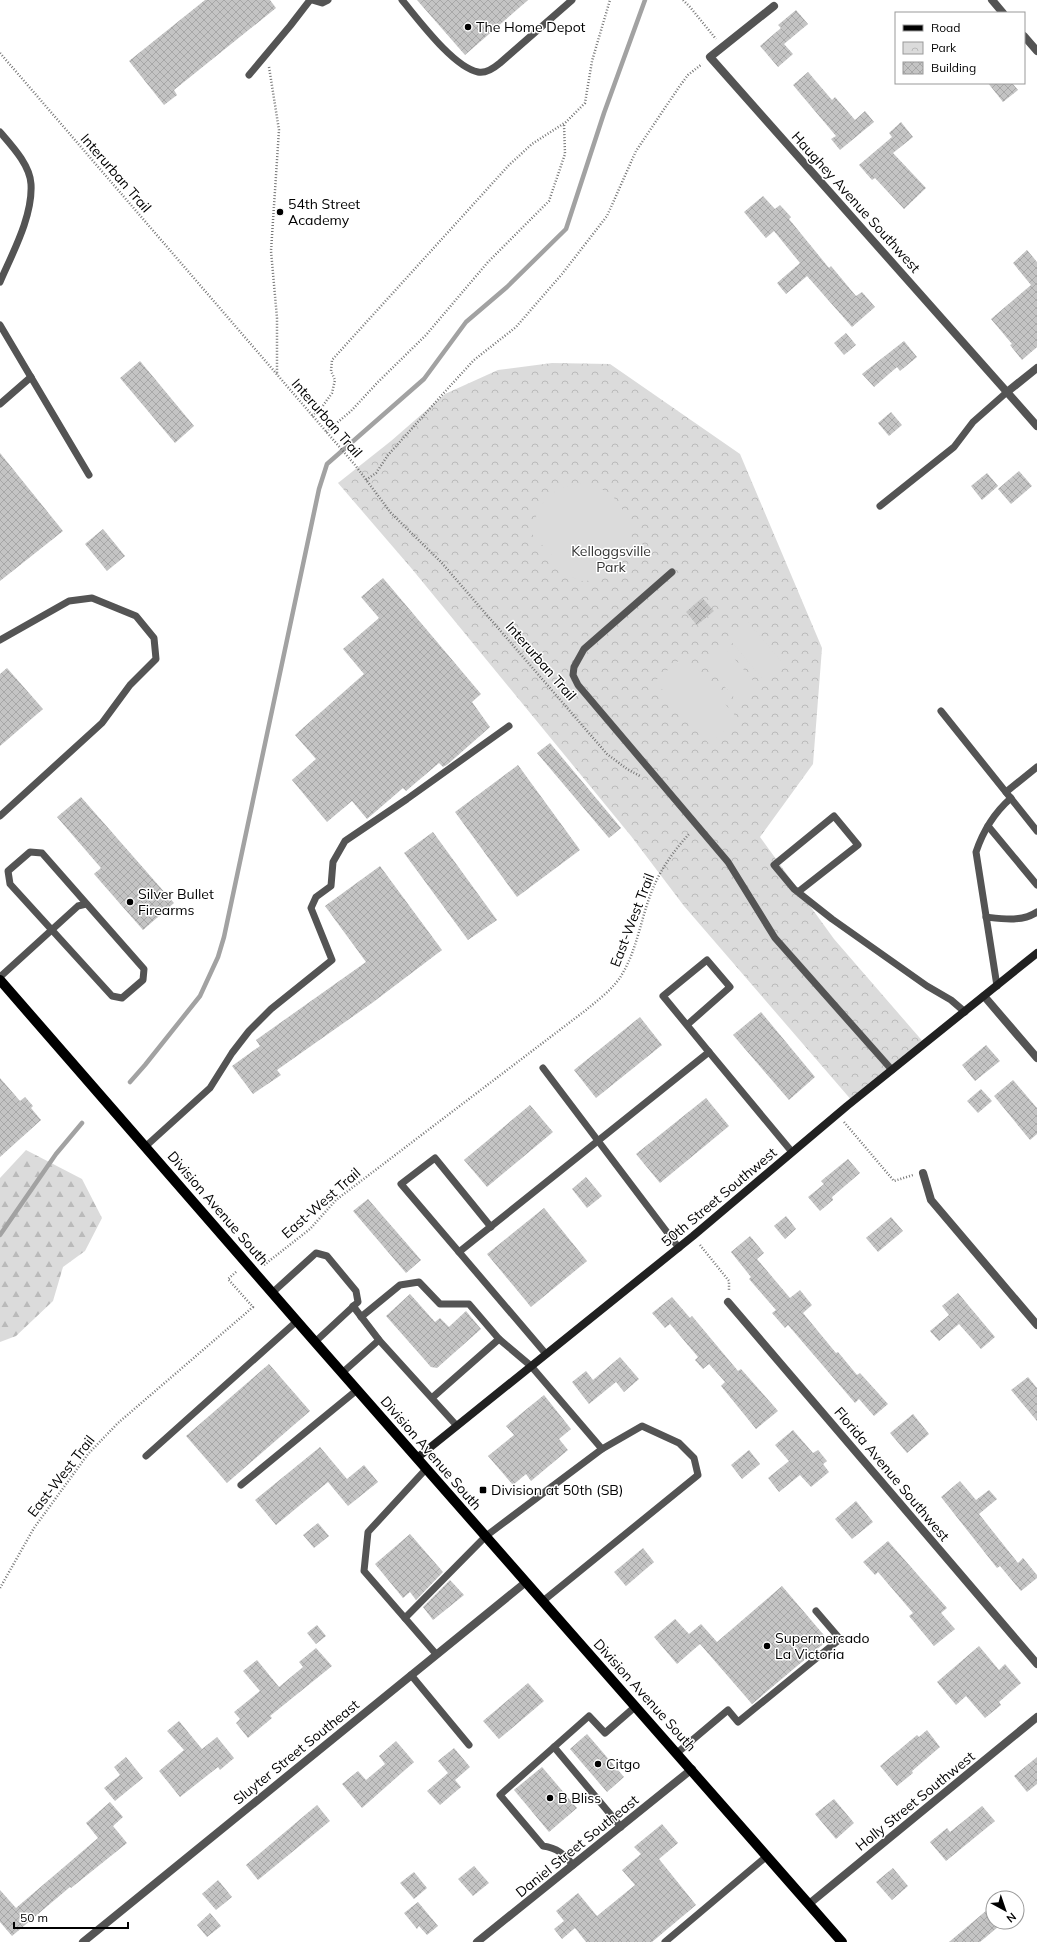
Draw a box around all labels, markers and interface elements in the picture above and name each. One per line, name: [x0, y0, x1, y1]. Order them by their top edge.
legend: [895, 12, 1025, 84]
place label: The Home Depot: [476, 18, 586, 36]
text: Road: [931, 20, 960, 35]
marker: The Home Depot: [463, 22, 473, 32]
text: Park: [931, 40, 957, 55]
text: Building: [931, 60, 976, 75]
street label: Haughey Avenue Southwest: [788, 128, 924, 277]
street label: Interurban Trail: [77, 130, 155, 216]
place label: 54th Street Academy: [288, 195, 360, 229]
marker: 54th Street Academy: [275, 207, 285, 217]
street label: Interurban Trail: [288, 375, 366, 461]
park label: Kelloggsville Park: [571, 542, 651, 576]
street label: Interurban Trail: [502, 618, 580, 704]
street label: East-West Trail: [606, 871, 658, 969]
place label: Silver Bullet Firearms: [138, 885, 214, 919]
marker: Silver Bullet Firearms: [125, 897, 135, 907]
street label: 50th Street Southwest: [658, 1143, 780, 1251]
street label: Division Avenue South: [164, 1147, 272, 1269]
street label: East-West Trail: [278, 1164, 364, 1242]
street label: Division Avenue South: [377, 1392, 485, 1514]
street label: Florida Avenue Southwest: [831, 1403, 954, 1545]
street label: East-West Trail: [24, 1432, 98, 1520]
place label: Division at 50th (SB): [491, 1481, 623, 1499]
marker: Division at 50th (SB): [478, 1485, 488, 1495]
place label: Supermercado La Victoria: [775, 1629, 869, 1663]
street label: Division Avenue South: [590, 1635, 700, 1755]
marker: Supermercado La Victoria: [762, 1641, 772, 1651]
street label: Sluyter Street Southeast: [229, 1696, 363, 1808]
street label: Holly Street Southwest: [852, 1747, 978, 1855]
place label: Citgo: [606, 1755, 640, 1773]
marker: Citgo: [593, 1759, 603, 1769]
place label: B Bliss: [558, 1789, 601, 1807]
street label: Daniel Street Southeast: [512, 1791, 642, 1901]
marker: B Bliss: [545, 1793, 555, 1803]
north arrow: [985, 1890, 1025, 1930]
scale bar: [14, 1904, 128, 1930]
text: 50 m: [20, 1910, 48, 1925]
text: N: [1004, 1910, 1019, 1926]

